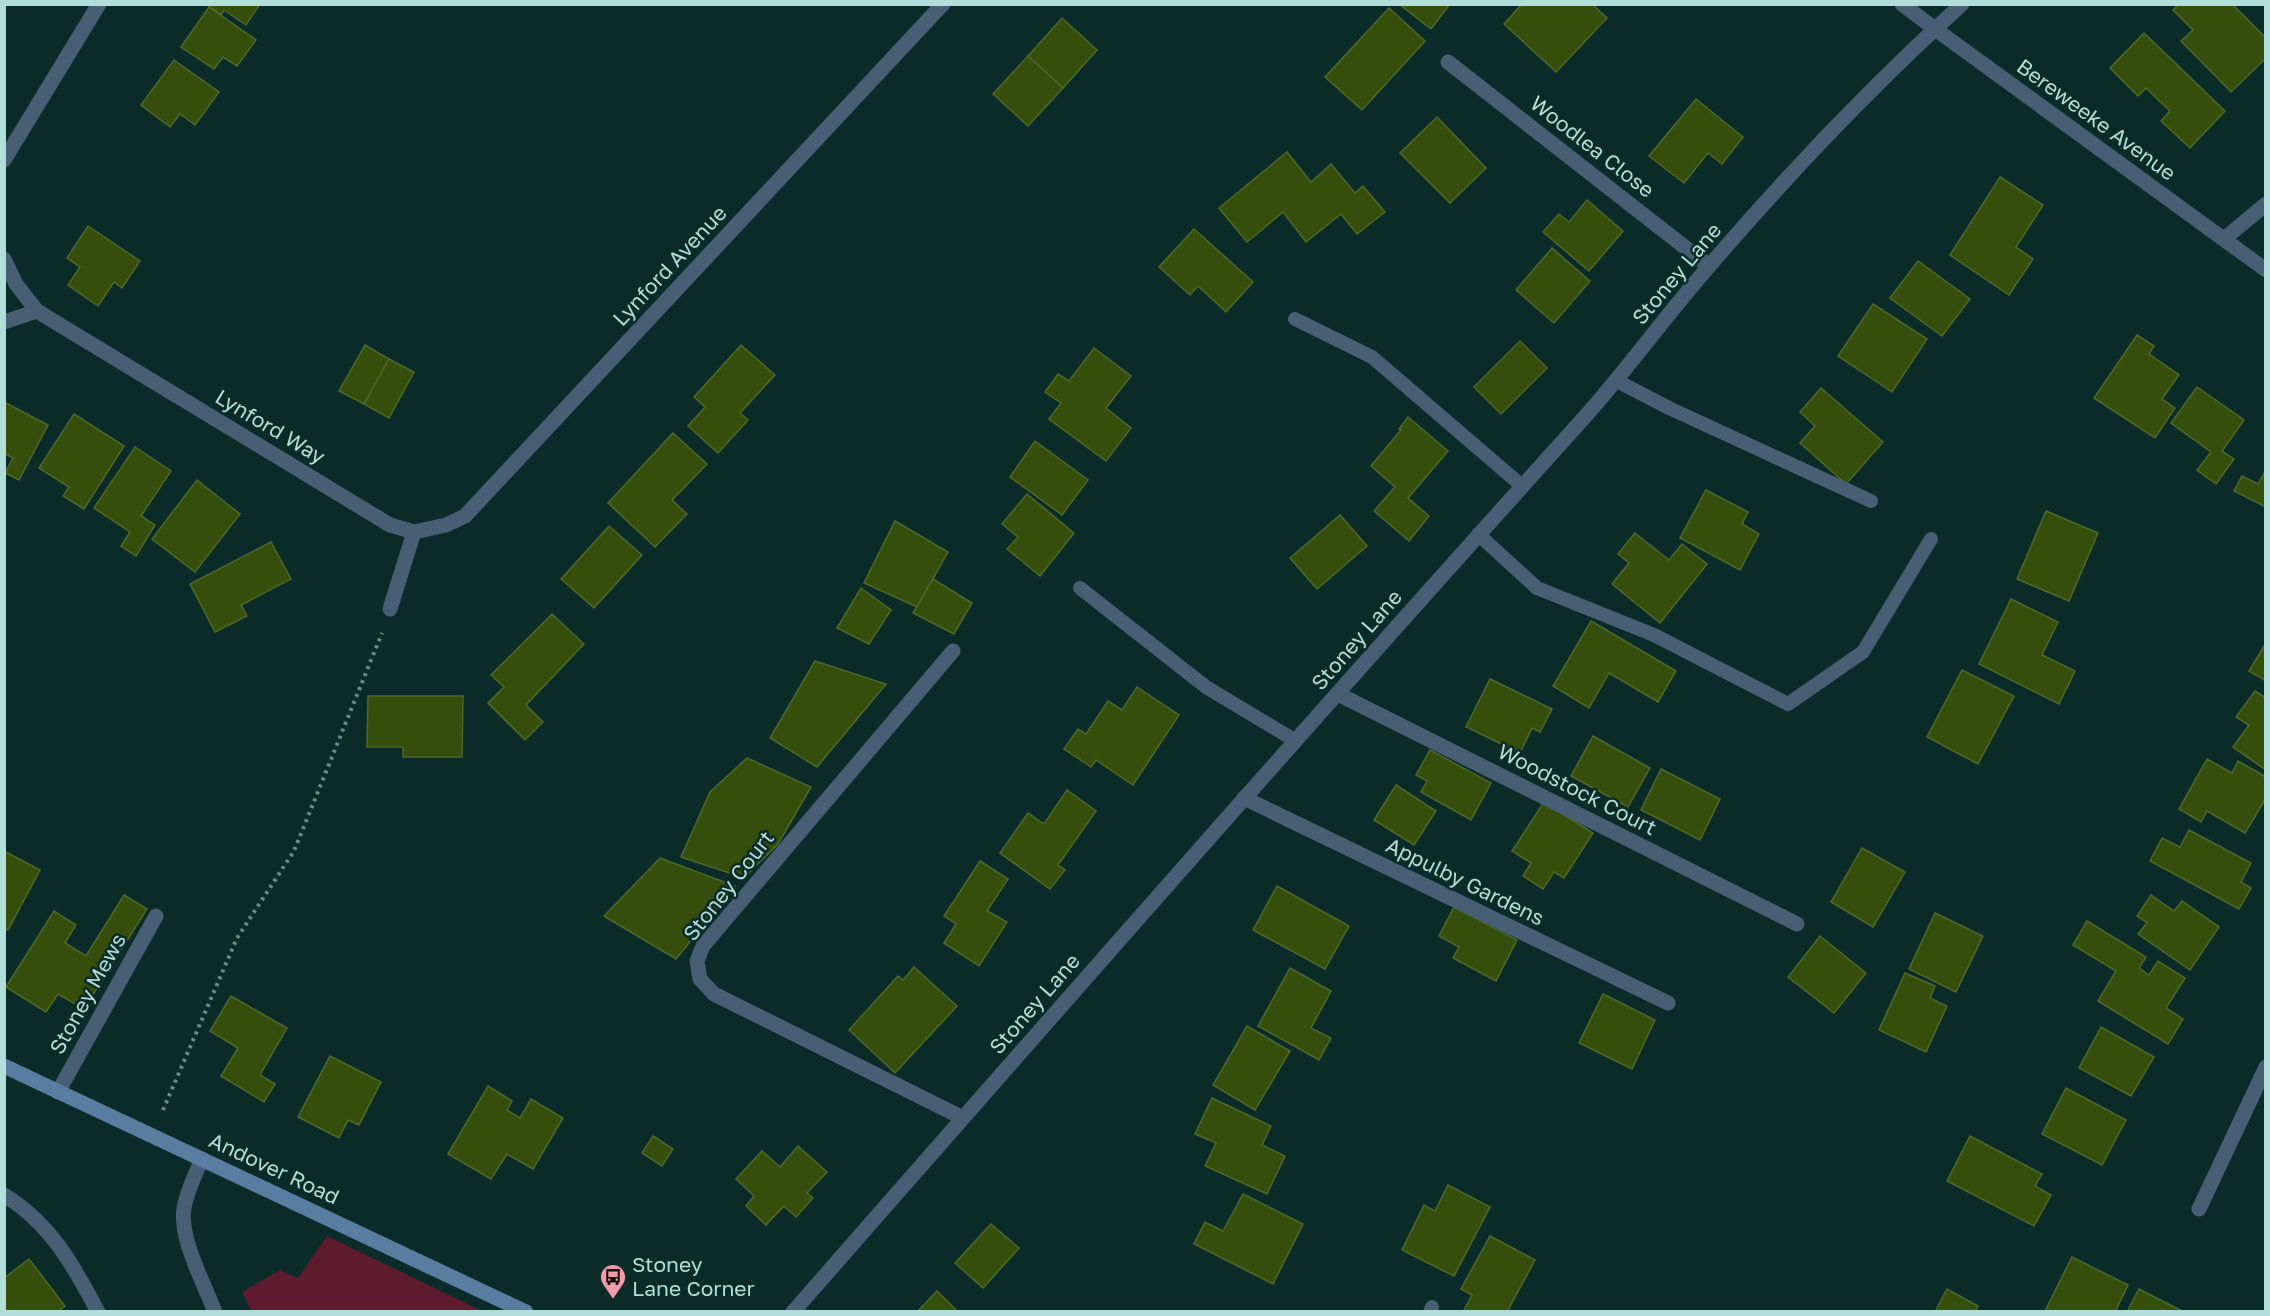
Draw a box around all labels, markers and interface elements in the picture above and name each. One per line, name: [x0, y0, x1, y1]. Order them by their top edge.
street label: Bereweeke Avenue: [2012, 53, 2181, 186]
street label: Woodlea Close: [1526, 90, 1660, 203]
street label: Lynford Avenue: [607, 200, 732, 331]
street label: Stoney Lane: [1626, 217, 1726, 330]
street label: Lynford Way: [211, 383, 330, 469]
street label: Stoney Lane: [1305, 584, 1407, 695]
street label: Woodstock Court: [1494, 738, 1661, 840]
street label: Stoney Court: [677, 825, 779, 946]
street label: Appulby Gardens: [1382, 832, 1549, 931]
street label: Stoney Mews: [43, 929, 131, 1058]
street label: Stoney Lane: [983, 948, 1085, 1059]
street label: Andover Road: [205, 1127, 344, 1210]
place label: Stoney Lane Corner: [632, 1251, 755, 1301]
bus stop icon: Stoney Lane Corner: [598, 1262, 628, 1300]

